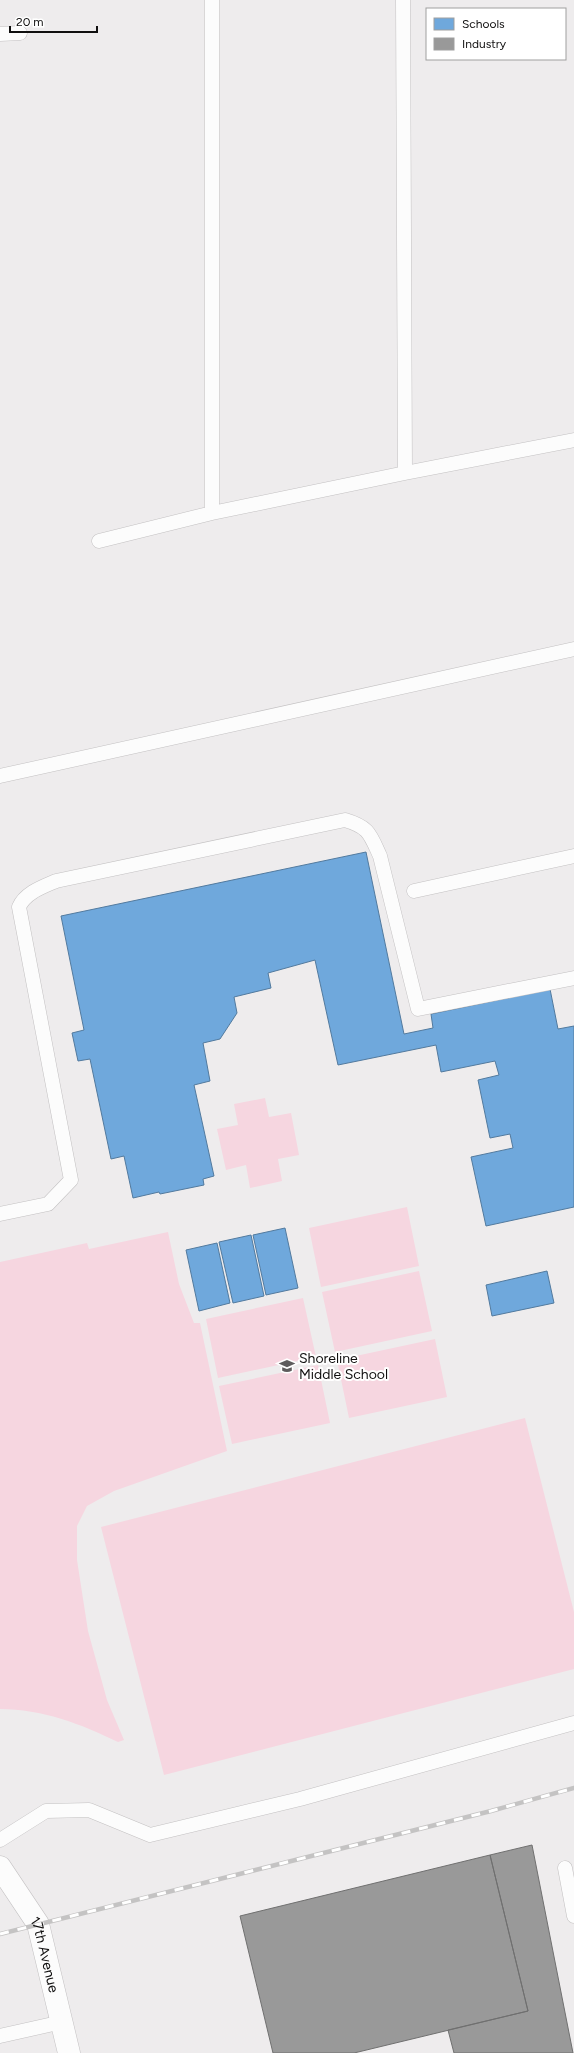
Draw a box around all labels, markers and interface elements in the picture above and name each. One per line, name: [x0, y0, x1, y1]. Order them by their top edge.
scale bar: [10, 8, 97, 34]
legend: [426, 8, 566, 60]
text: 20 m: [16, 15, 44, 29]
text: Schools: [462, 17, 505, 31]
text: Industry: [462, 37, 507, 51]
place label: Shoreline Middle School: [299, 1350, 388, 1383]
school or university icon: Shoreline Middle School: [278, 1357, 296, 1375]
street label: 17th Avenue: [27, 1914, 62, 1995]

